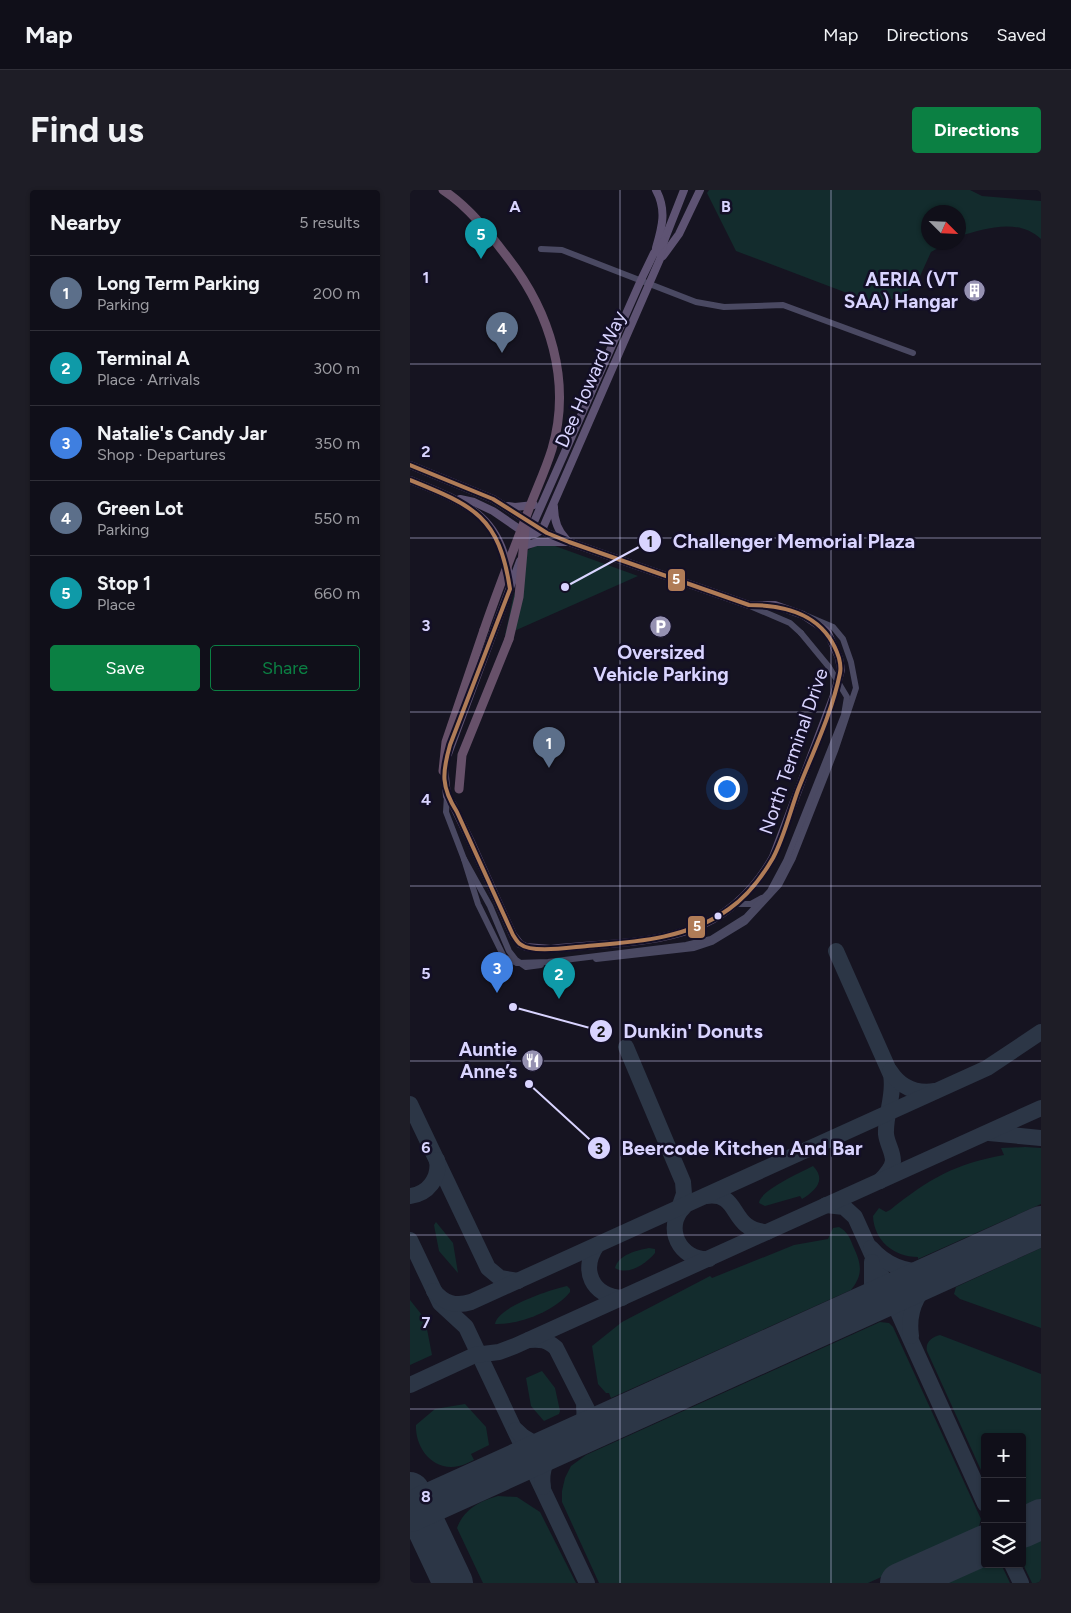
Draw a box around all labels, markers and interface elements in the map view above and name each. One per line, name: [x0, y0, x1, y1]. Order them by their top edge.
text: Map: [25, 20, 73, 49]
text: Map: [823, 24, 858, 46]
text: Directions: [886, 24, 968, 46]
text: Saved: [996, 24, 1046, 46]
button: Directions: [912, 107, 1041, 153]
text: Find us: [30, 109, 144, 151]
text: A: [509, 197, 521, 216]
text: B: [721, 197, 731, 216]
north arrow: [921, 205, 966, 250]
text: Nearby: [50, 210, 121, 235]
text: 5 results: [299, 213, 360, 232]
pin: 5: [465, 218, 497, 259]
text: 1: [423, 268, 429, 287]
place label: AERIA (VT SAA) Hangar: [844, 268, 958, 313]
text: Long Term Parking: [97, 272, 260, 295]
building icon: AERIA (VT SAA) Hangar: [962, 278, 986, 302]
text: 1: [63, 284, 69, 303]
text: 200 m: [313, 284, 360, 303]
text: Parking: [97, 295, 149, 314]
street label: Dee Howard Way: [550, 307, 631, 451]
pin: 4: [486, 312, 518, 353]
text: Terminal A: [97, 347, 190, 370]
text: 2: [61, 359, 71, 378]
text: 300 m: [313, 359, 360, 378]
text: Place · Arrivals: [97, 370, 200, 389]
text: Natalie's Candy Jar: [97, 422, 267, 445]
text: 3: [62, 434, 70, 453]
text: 350 m: [314, 434, 360, 453]
text: 2: [421, 442, 431, 461]
text: Shop · Departures: [97, 445, 226, 464]
text: Green Lot: [97, 497, 184, 520]
text: 4: [61, 509, 71, 528]
text: 550 m: [314, 509, 360, 528]
text: Parking: [97, 520, 149, 539]
callout: Challenger Memorial Plaza: [638, 524, 925, 559]
text: Challenger Memorial Plaza: [673, 529, 915, 553]
text: 1: [647, 533, 653, 551]
line badge: 5: [667, 568, 686, 592]
text: 5: [672, 571, 680, 588]
text: Stop 1: [97, 572, 151, 595]
text: 5: [61, 584, 71, 603]
text: 660 m: [314, 584, 360, 603]
text: Place: [97, 595, 135, 614]
parking icon: Oversized Vehicle Parking: [649, 614, 673, 638]
text: 3: [422, 616, 431, 635]
place label: Oversized Vehicle Parking: [593, 641, 729, 686]
button: Save: [50, 645, 200, 691]
button: Share: [210, 645, 360, 691]
street label: North Terminal Drive: [754, 665, 833, 837]
pin: 1: [533, 727, 565, 768]
your location: [714, 776, 740, 802]
text: 4: [421, 790, 431, 809]
unlabelled marker: [713, 911, 723, 921]
line badge: 5: [687, 915, 706, 939]
text: 5: [693, 918, 701, 935]
pin: 3: [481, 952, 513, 993]
pin: 2: [543, 958, 575, 999]
text: 5: [421, 964, 431, 983]
callout: Dunkin' Donuts: [588, 1014, 773, 1049]
text: Dunkin' Donuts: [623, 1019, 763, 1043]
text: 2: [597, 1023, 606, 1041]
place label: Auntie Anne’s: [459, 1038, 517, 1083]
restaurant icon: Auntie Anne’s: [521, 1048, 545, 1072]
callout: Beercode Kitchen And Bar: [586, 1131, 872, 1166]
text: Beercode Kitchen And Bar: [622, 1136, 863, 1160]
text: 6: [421, 1138, 431, 1157]
text: 3: [595, 1140, 603, 1158]
text: 7: [422, 1313, 431, 1332]
map controls: [981, 1433, 1026, 1568]
button: +: [981, 1433, 1026, 1478]
button: −: [981, 1478, 1026, 1523]
text: 8: [421, 1487, 431, 1506]
button: layers: [981, 1523, 1026, 1568]

